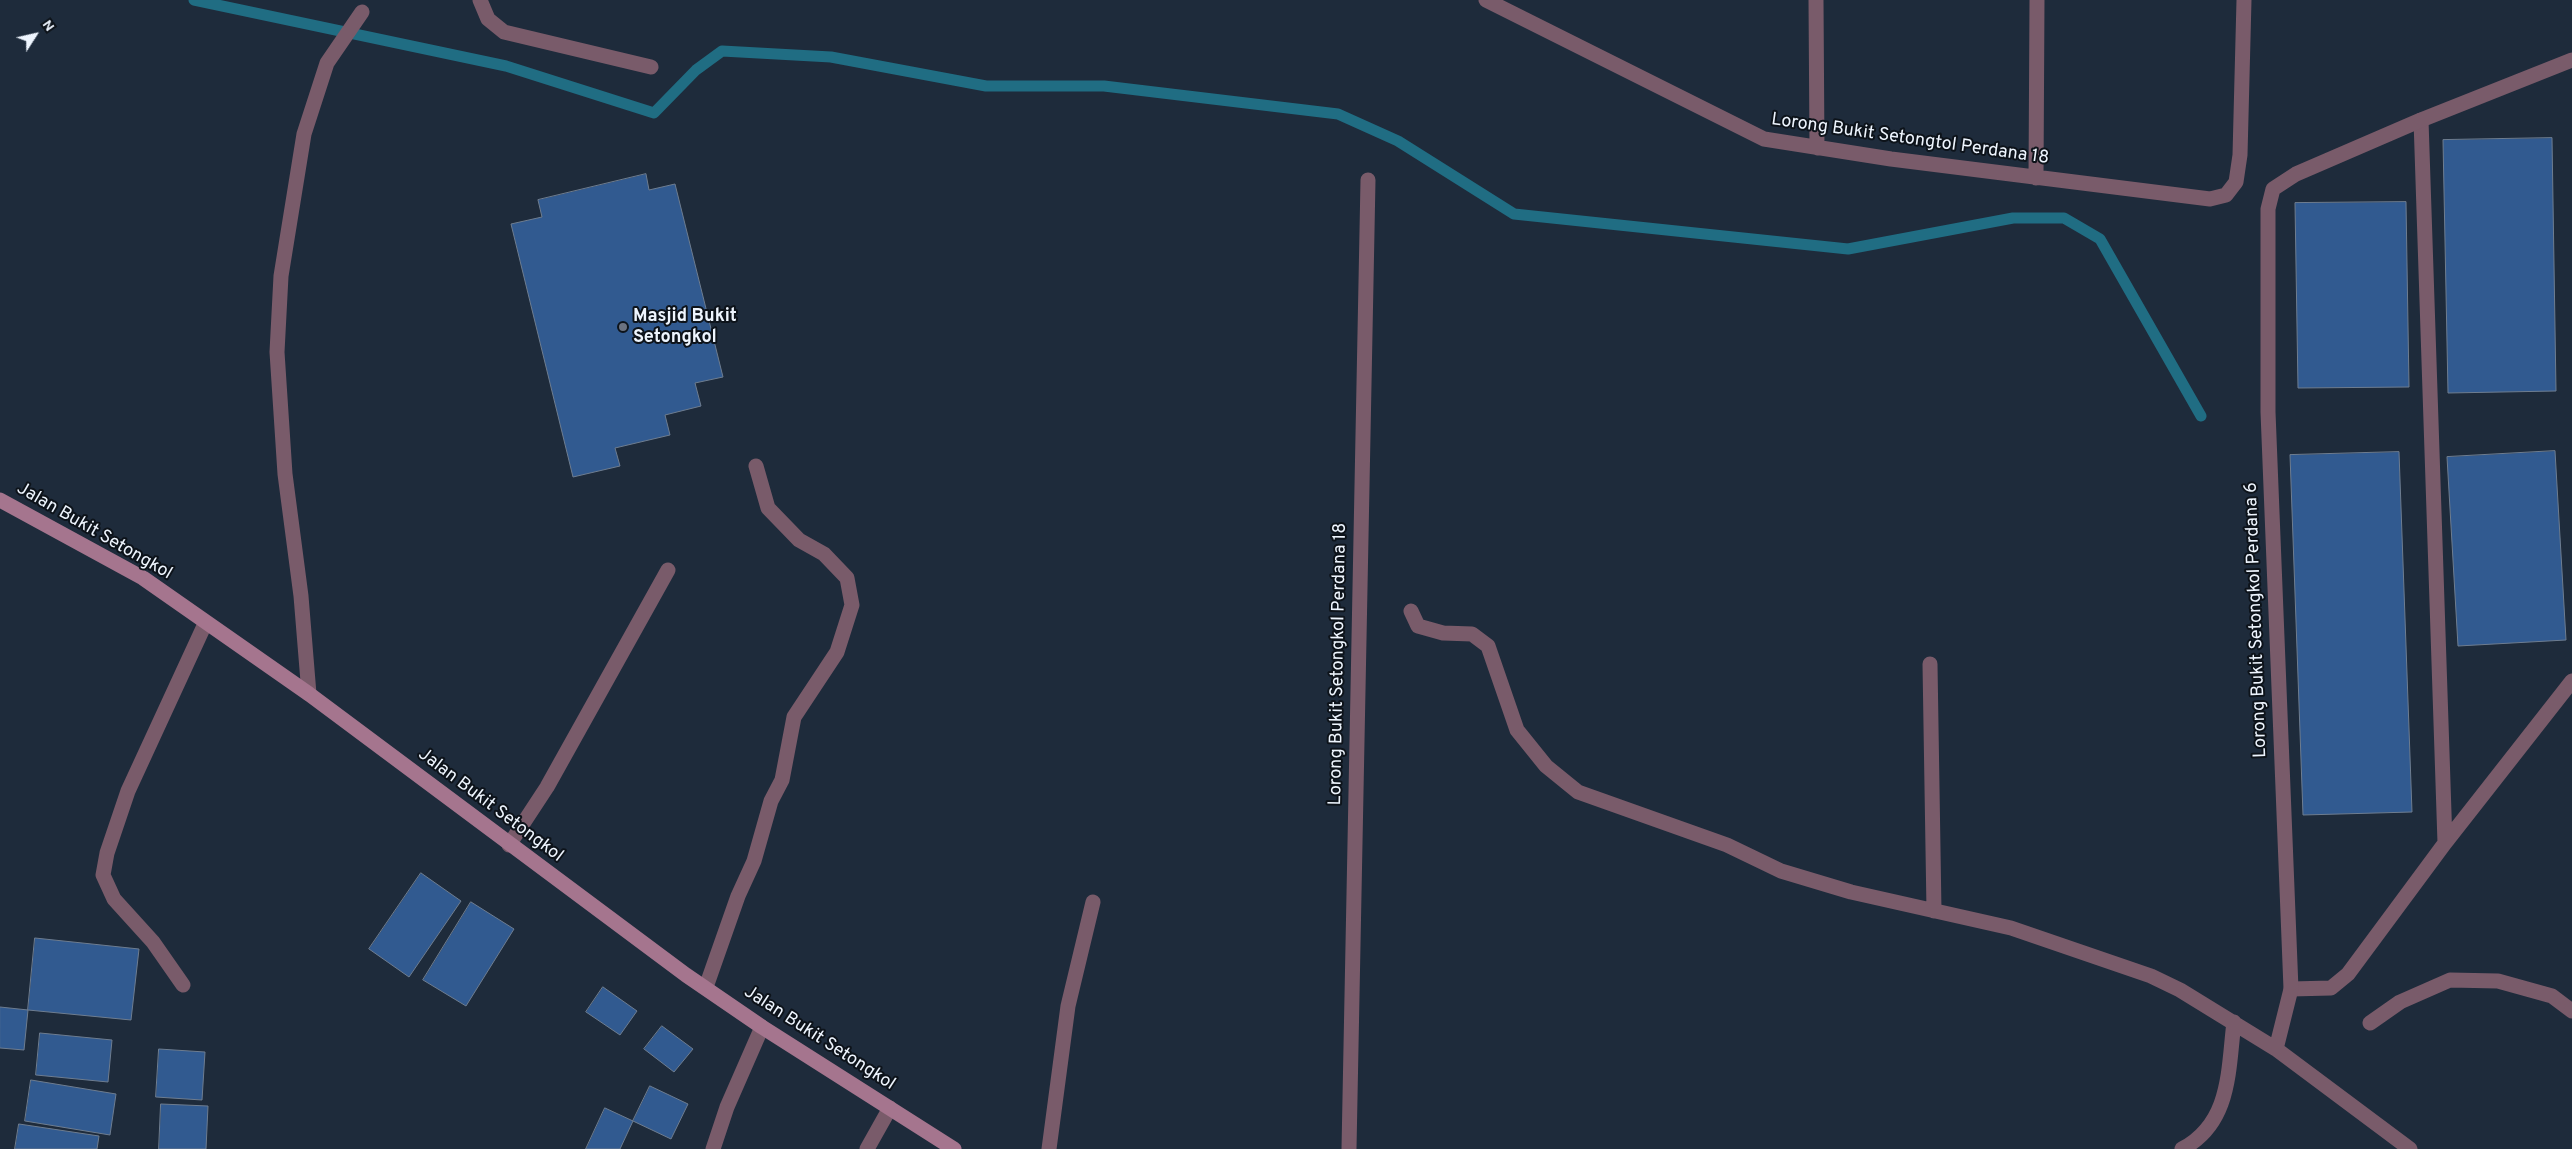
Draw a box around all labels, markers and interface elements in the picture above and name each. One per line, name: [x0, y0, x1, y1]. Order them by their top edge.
north arrow: [10, 10, 60, 60]
text: N: [38, 17, 58, 35]
street label: Lorong Bukit Setongtol Perdana 18: [1770, 110, 2050, 170]
place label: Masjid Bukit Setongkol: [633, 306, 737, 348]
marker: Masjid Bukit Setongkol: [617, 321, 629, 333]
street label: Jalan Bukit Setongkol: [12, 479, 176, 585]
street label: Lorong Bukit Setongkol Perdana 6: [2241, 482, 2273, 758]
street label: Lorong Bukit Setongkol Perdana 18: [1326, 522, 1352, 806]
street label: Jalan Bukit Setongkol: [413, 744, 567, 868]
street label: Jalan Bukit Setongkol: [739, 982, 899, 1096]

